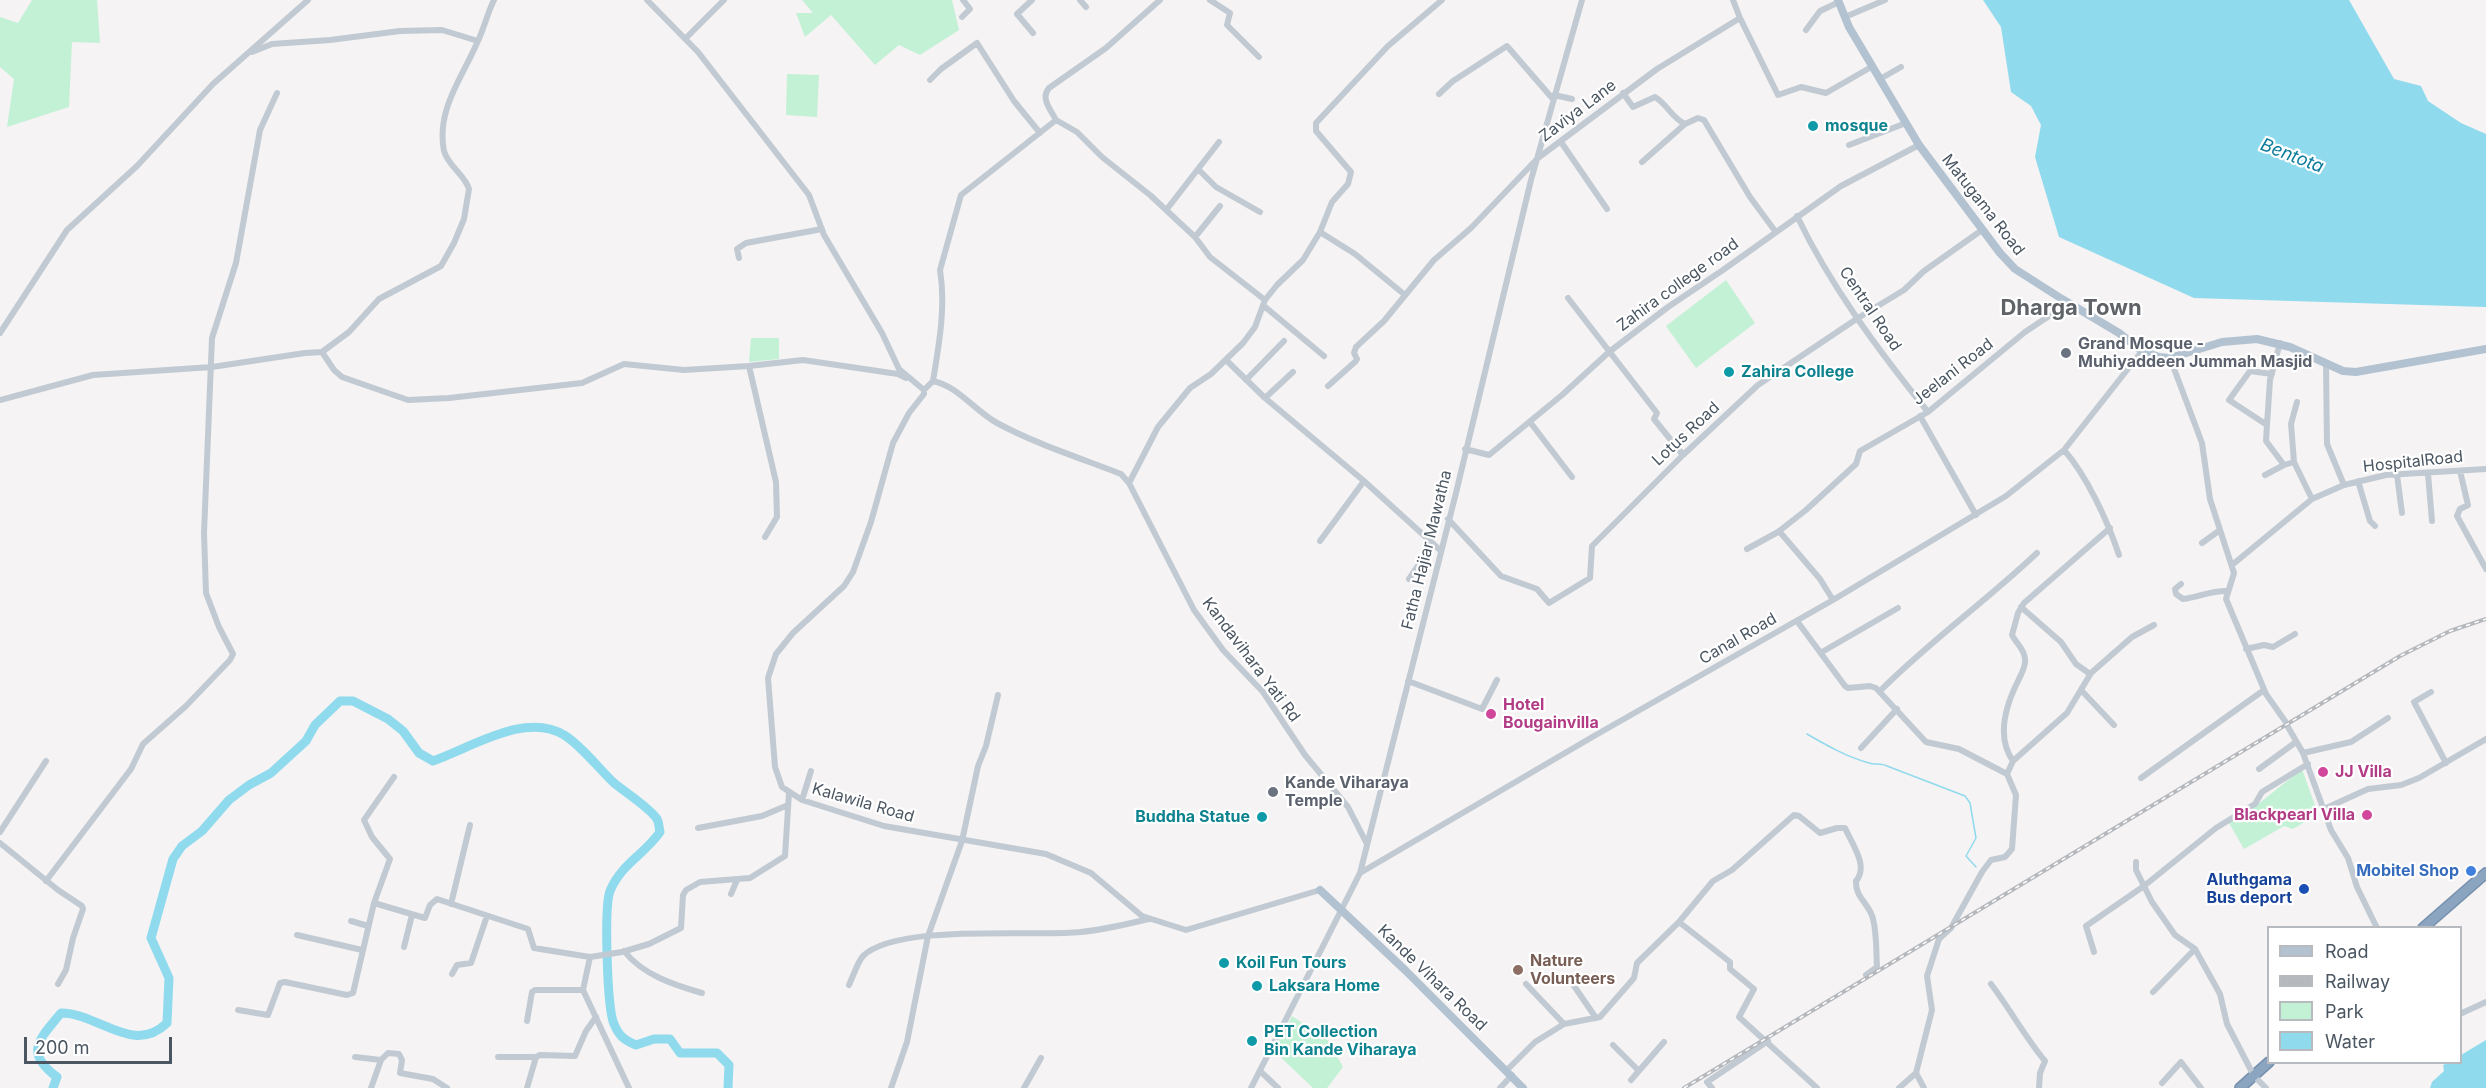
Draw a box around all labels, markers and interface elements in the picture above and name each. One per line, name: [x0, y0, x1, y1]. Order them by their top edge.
street label: Zaviya Lane: [1536, 76, 1620, 146]
place label: mosque: [1825, 116, 1888, 136]
marker: mosque: [1806, 119, 1820, 133]
water label: Bentota: [2257, 134, 2327, 178]
street label: Matugama Road: [1938, 151, 2028, 259]
street label: Zahira college road: [1613, 234, 1743, 336]
street label: Central Road: [1835, 263, 1905, 355]
district label: Dharga Town: [2000, 295, 2142, 321]
place label: Grand Mosque - Muhiyaddeen Jummah Masjid: [2078, 334, 2312, 372]
street label: Jeelani Road: [1909, 335, 1997, 409]
marker: Grand Mosque - Muhiyaddeen Jummah Masjid: [2059, 346, 2073, 360]
place label: Zahira College: [1741, 362, 1854, 382]
marker: Zahira College: [1722, 365, 1736, 379]
street label: Lotus Road: [1648, 398, 1724, 470]
street label: HospitalRoad: [2362, 447, 2464, 477]
street label: Fatha Hajiar Mawatha: [1398, 468, 1456, 632]
street label: Kandavihara Yati Rd: [1198, 594, 1304, 726]
street label: Canal Road: [1696, 609, 1780, 669]
place label: Hotel Bougainvilla: [1503, 695, 1599, 733]
marker: Hotel Bougainvilla: [1484, 707, 1498, 721]
place label: JJ Villa: [2335, 762, 2392, 782]
marker: JJ Villa: [2316, 765, 2330, 779]
place label: Kande Viharaya Temple: [1285, 773, 1409, 811]
street label: Kalawila Road: [810, 779, 916, 827]
marker: Kande Viharaya Temple: [1266, 785, 1280, 799]
place label: Blackpearl Villa: [2234, 805, 2355, 825]
place label: Buddha Statue: [1135, 807, 1250, 827]
marker: Blackpearl Villa: [2360, 808, 2374, 822]
marker: Buddha Statue: [1255, 810, 1269, 824]
place label: Mobitel Shop: [2356, 861, 2459, 881]
marker: Mobitel Shop: [2464, 864, 2478, 878]
place label: Aluthgama Bus deport: [2206, 870, 2292, 908]
marker: Aluthgama Bus deport: [2297, 882, 2311, 896]
street label: Kande Vihara Road: [1373, 921, 1491, 1035]
legend: [2267, 926, 2462, 1064]
text: Road: [2325, 941, 2368, 962]
place label: Nature Volunteers: [1530, 951, 1615, 989]
place label: Koil Fun Tours: [1236, 953, 1346, 973]
marker: Koil Fun Tours: [1217, 956, 1231, 970]
marker: Nature Volunteers: [1511, 963, 1525, 977]
text: Railway: [2325, 971, 2390, 992]
place label: Laksara Home: [1269, 976, 1380, 996]
marker: Laksara Home: [1250, 979, 1264, 993]
text: Park: [2325, 1001, 2364, 1022]
place label: PET Collection Bin Kande Viharaya: [1264, 1022, 1416, 1060]
scale bar: [27, 1025, 176, 1063]
text: Water: [2325, 1031, 2375, 1052]
marker: PET Collection Bin Kande Viharaya: [1245, 1034, 1259, 1048]
text: 200 m: [35, 1037, 90, 1058]

